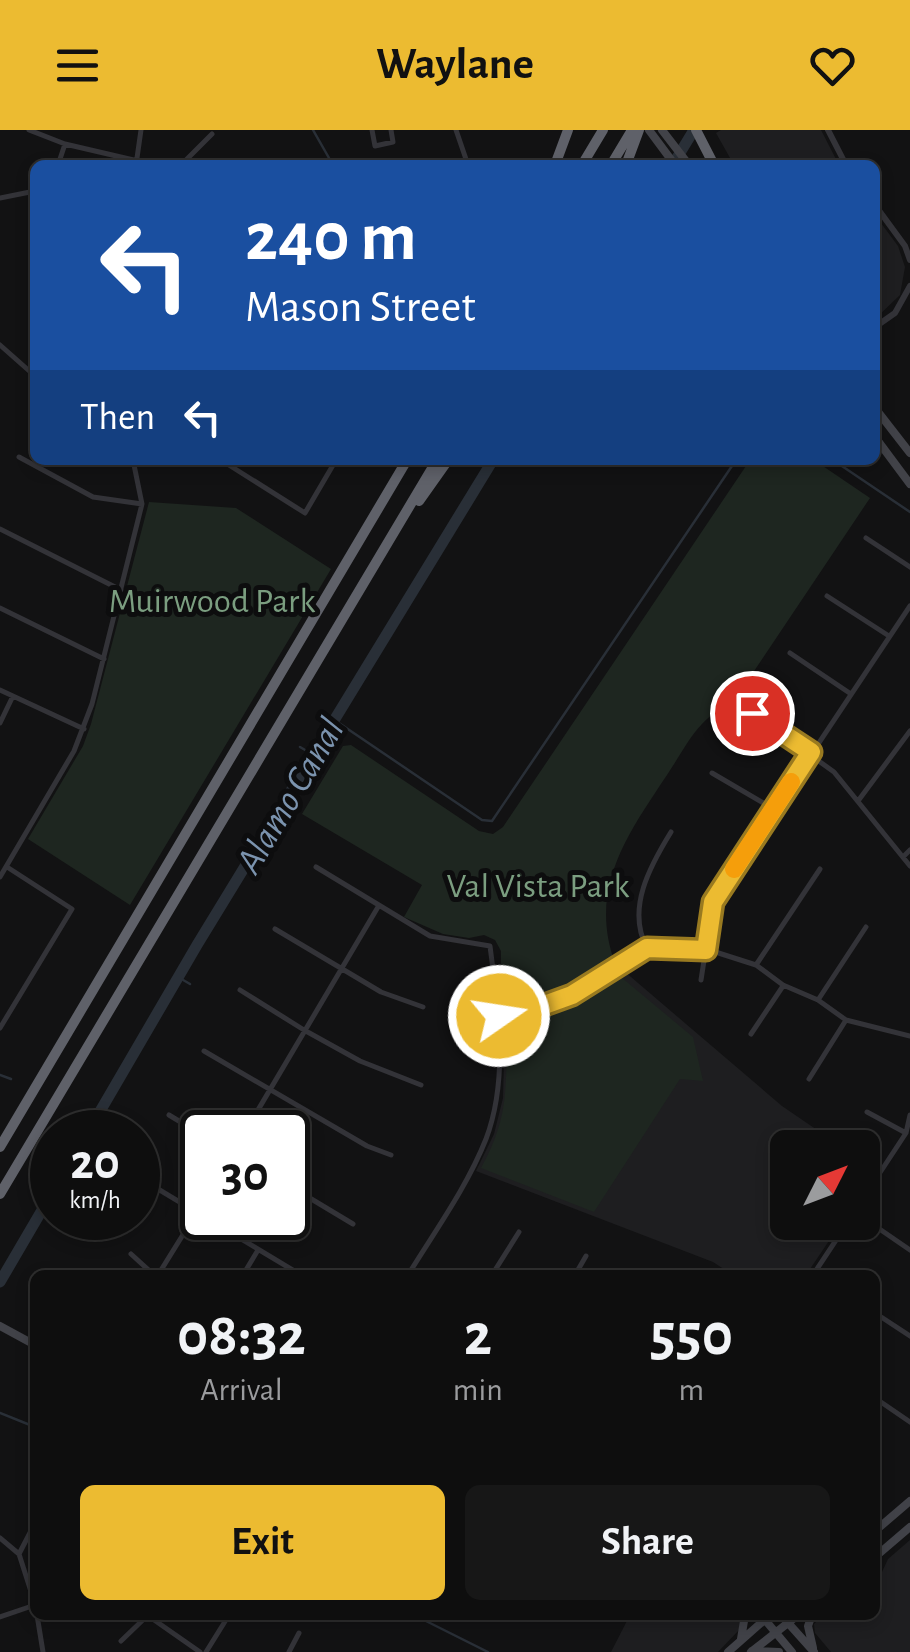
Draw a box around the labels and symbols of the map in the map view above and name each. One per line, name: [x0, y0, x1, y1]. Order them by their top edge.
park label: Muirwood Park: [109, 584, 315, 619]
pin: [710, 671, 795, 756]
water label: Alamo Canal: [230, 712, 352, 881]
park label: Val Vista Park: [446, 869, 630, 904]
position arrow: [447, 964, 551, 1068]
speed limit sign: 30: [180, 1110, 310, 1240]
north arrow: [770, 1130, 880, 1240]

